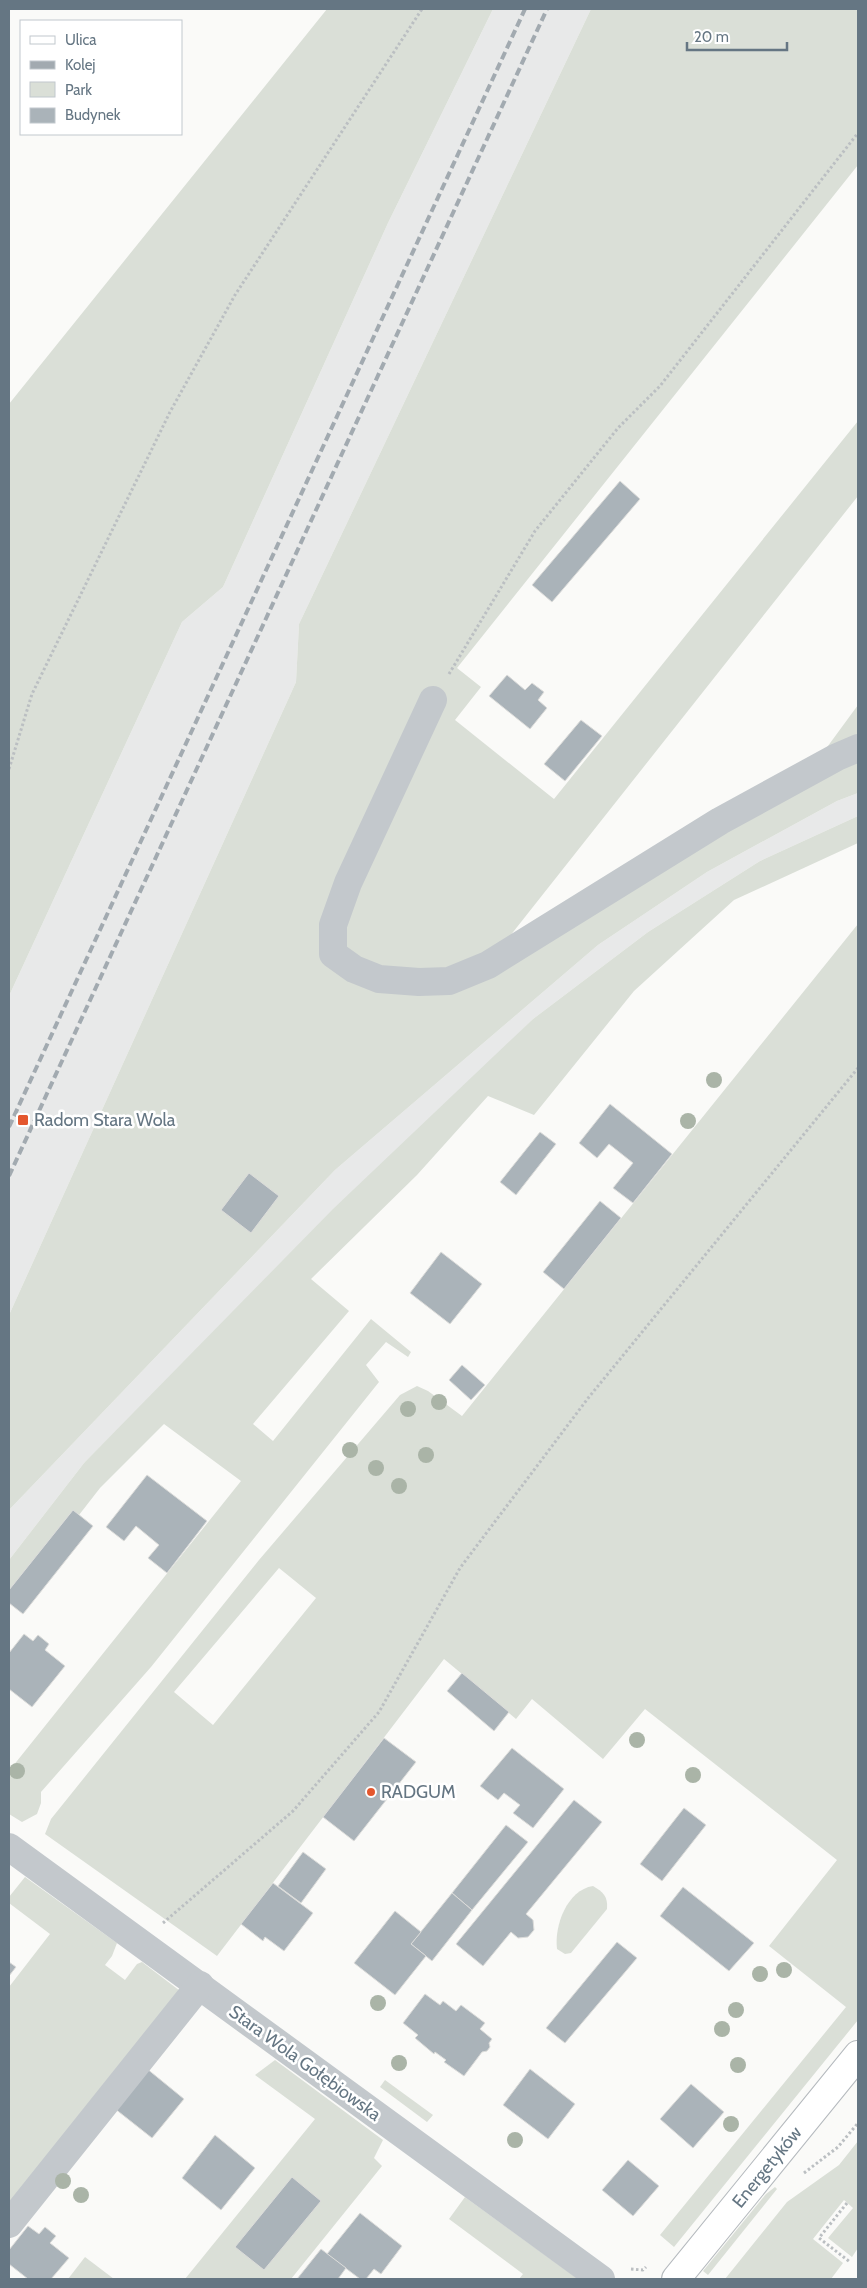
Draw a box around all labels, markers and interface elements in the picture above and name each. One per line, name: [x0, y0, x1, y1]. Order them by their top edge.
legend: [20, 20, 182, 135]
scale bar: [687, 20, 787, 52]
text: 20 m: [694, 28, 729, 46]
text: Ulica: [65, 31, 97, 49]
text: Kolej: [65, 56, 96, 74]
text: Park: [65, 81, 92, 99]
text: Budynek: [65, 106, 121, 124]
place label: Radom Stara Wola: [34, 1109, 176, 1131]
marker: Radom Stara Wola: [16, 1113, 30, 1127]
place label: RADGUM: [381, 1781, 456, 1803]
marker: RADGUM: [365, 1786, 377, 1798]
street label: Stara Wola Gołębiowska: [225, 2000, 386, 2126]
street label: Energetyków: [727, 2122, 807, 2212]

